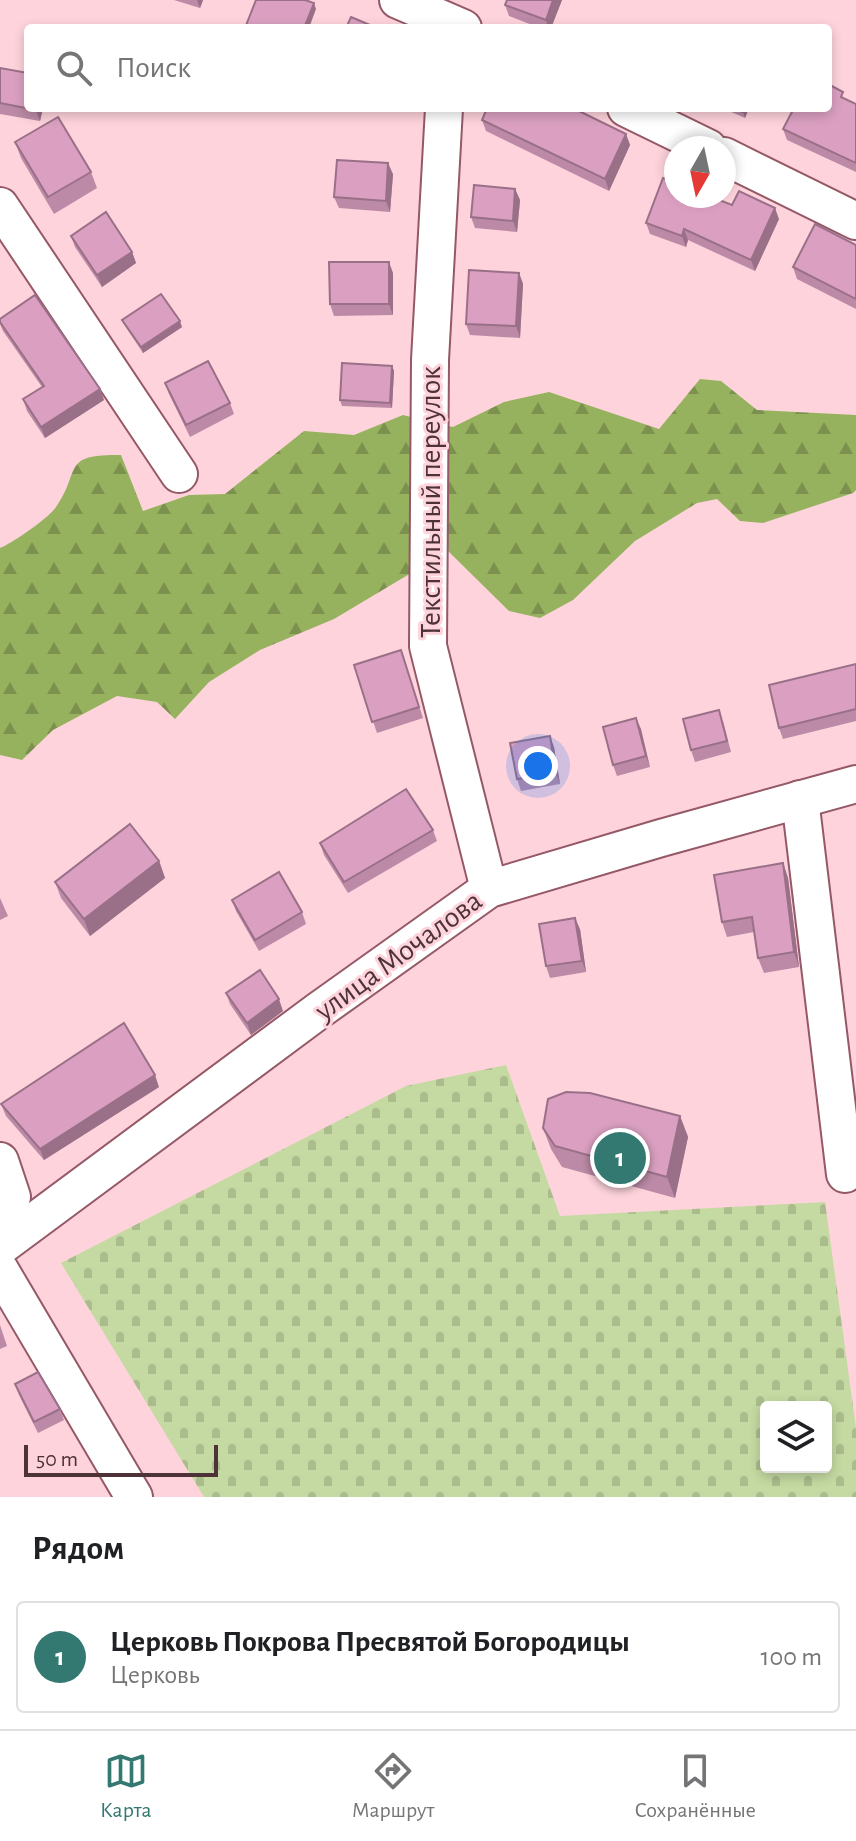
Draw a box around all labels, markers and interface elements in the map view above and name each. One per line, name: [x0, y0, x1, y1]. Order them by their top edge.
search box: [24, 24, 832, 112]
icon: search: [52, 46, 96, 90]
text: Поиск: [116, 53, 191, 83]
north arrow: [664, 136, 736, 208]
street label: Текстильный переулок: [416, 366, 446, 638]
your location: [518, 746, 558, 786]
street label: улица Мочалова: [309, 885, 488, 1027]
pin: 1: [594, 1128, 646, 1188]
map controls: [760, 1401, 832, 1473]
button: layers: [760, 1401, 832, 1473]
scale bar: [24, 1441, 218, 1477]
text: 50 m: [36, 1448, 78, 1470]
text: Рядом: [32, 1532, 124, 1566]
text: Церковь Покрова Пресвятой Богородицы: [110, 1627, 630, 1657]
text: 1: [55, 1644, 65, 1670]
text: 100 m: [761, 1644, 822, 1670]
text: Церковь: [110, 1662, 200, 1688]
tab: Карта: [100, 1749, 152, 1823]
tab: Маршрут: [352, 1749, 434, 1823]
tab: Сохранённые: [634, 1749, 756, 1823]

